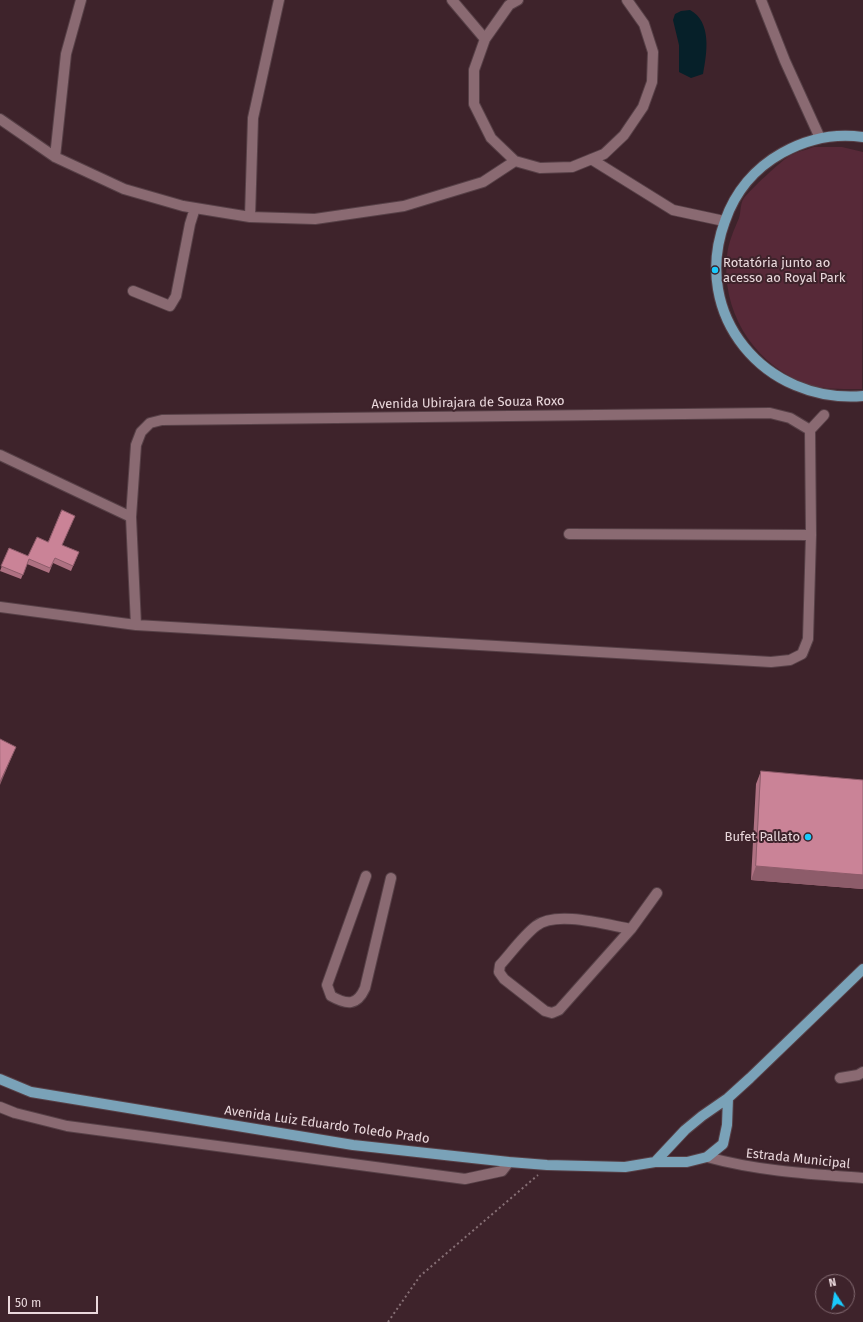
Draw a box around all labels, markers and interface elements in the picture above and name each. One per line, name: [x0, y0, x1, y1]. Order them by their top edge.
place label: Rotatória junto ao acesso ao Royal Park: [723, 255, 845, 286]
marker: Rotatória junto ao acesso ao Royal Park: [710, 265, 720, 275]
street label: Avenida Ubirajara de Souza Roxo: [371, 394, 565, 412]
place label: Bufet Pallato: [725, 829, 800, 845]
marker: Bufet Pallato: [803, 832, 813, 842]
street label: Avenida Luiz Eduardo Toledo Prado: [223, 1103, 431, 1147]
street label: Estrada Municipal: [745, 1146, 851, 1172]
north arrow: [815, 1274, 855, 1314]
text: N: [828, 1276, 838, 1290]
scale bar: [10, 1288, 100, 1314]
text: 50 m: [15, 1296, 41, 1310]

